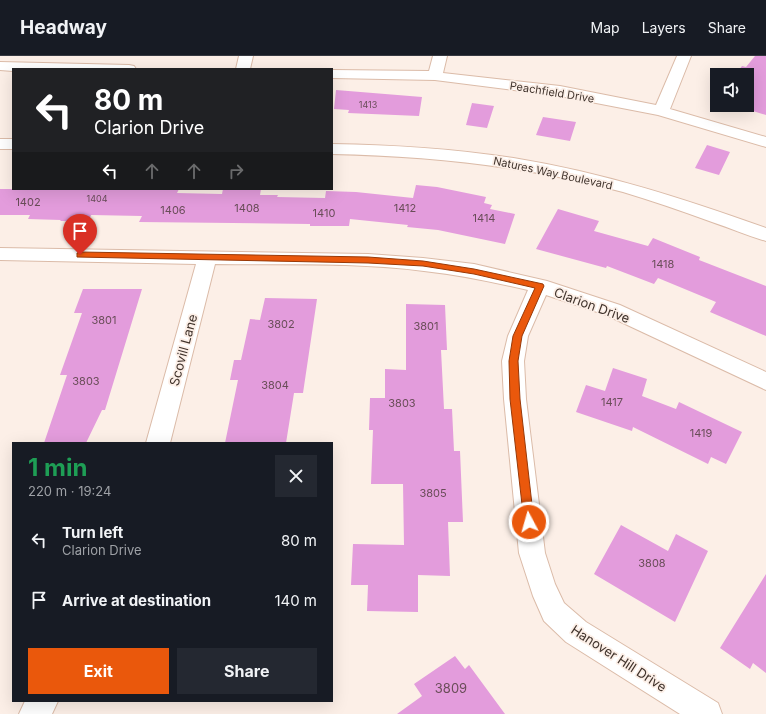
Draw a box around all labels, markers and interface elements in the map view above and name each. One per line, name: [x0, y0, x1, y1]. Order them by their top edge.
text: Headway: [20, 16, 107, 39]
text: Map: [591, 19, 620, 36]
text: Layers: [642, 19, 686, 36]
text: Share: [708, 19, 746, 36]
map controls: [710, 68, 754, 112]
button: sound: [710, 68, 754, 112]
street label: Peachfield Drive: [509, 78, 595, 106]
text: 80 m: [94, 83, 163, 117]
icon: left: [28, 84, 80, 136]
house number: 1413: [359, 99, 378, 110]
text: Clarion Drive: [94, 117, 204, 138]
street label: Natures Way Boulevard: [492, 154, 614, 192]
icon: left: [99, 160, 121, 182]
icon: ahead: [141, 160, 163, 182]
icon: ahead: [183, 160, 205, 182]
icon: right: [225, 160, 247, 182]
house number: 1404: [87, 193, 108, 204]
house number: 1402: [15, 195, 41, 209]
house number: 1408: [234, 201, 260, 215]
house number: 1412: [394, 201, 416, 215]
house number: 1406: [160, 203, 186, 217]
house number: 1410: [313, 206, 335, 220]
house number: 1414: [473, 211, 495, 225]
pin: [63, 214, 97, 255]
icon: arrive: [69, 220, 91, 242]
house number: 1418: [652, 257, 675, 271]
street label: Clarion Drive: [552, 284, 632, 326]
street label: Scovill Lane: [166, 312, 200, 388]
house number: 3801: [91, 313, 117, 327]
house number: 3802: [267, 317, 295, 331]
house number: 3801: [413, 319, 439, 333]
house number: 3803: [72, 374, 100, 388]
house number: 3804: [261, 378, 289, 392]
house number: 1417: [601, 395, 623, 409]
house number: 3803: [388, 396, 416, 410]
house number: 1419: [690, 426, 713, 440]
text: 1 min: [28, 453, 87, 482]
button: close: [275, 455, 317, 497]
text: 220 m · 19:24: [28, 483, 111, 499]
house number: 3805: [419, 486, 447, 500]
position arrow: [508, 501, 550, 543]
text: Turn left: [62, 523, 123, 542]
icon: left: [28, 529, 50, 551]
text: 80 m: [281, 531, 317, 550]
text: Clarion Drive: [62, 542, 142, 558]
house number: 3808: [638, 556, 666, 570]
icon: arrive: [28, 589, 50, 611]
text: Arrive at destination: [62, 591, 211, 610]
text: 140 m: [274, 591, 317, 610]
street label: Hanover Hill Drive: [568, 621, 670, 695]
button: Exit: [28, 648, 169, 694]
button: Share: [177, 648, 317, 694]
house number: 3809: [435, 680, 467, 696]

